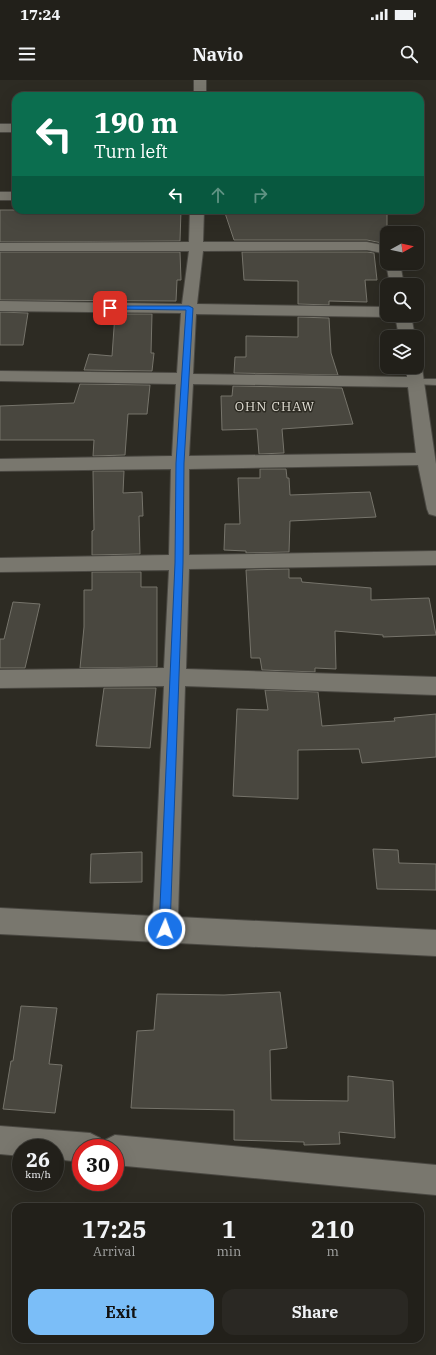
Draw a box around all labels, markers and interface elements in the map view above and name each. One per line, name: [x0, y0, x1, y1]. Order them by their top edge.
text: 17:24: [20, 5, 61, 24]
icon: menu: [16, 43, 38, 65]
text: Navio: [193, 43, 243, 66]
icon: search: [398, 43, 420, 65]
text: 190 m: [94, 104, 178, 141]
icon: left: [28, 108, 80, 160]
text: Turn left: [94, 140, 168, 163]
icon: left: [165, 184, 187, 206]
icon: ahead: [207, 184, 229, 206]
icon: right: [249, 184, 271, 206]
north arrow: [380, 226, 424, 270]
map controls: [380, 226, 424, 374]
button: search: [380, 278, 424, 322]
pin: [93, 291, 127, 325]
icon: arrive: [99, 297, 121, 319]
button: layers: [380, 330, 424, 374]
district label: OHN CHAW: [235, 398, 315, 415]
position arrow: [144, 908, 186, 950]
speed limit sign: 30: [72, 1139, 124, 1191]
text: 26: [26, 1146, 50, 1173]
text: km/h: [25, 1168, 51, 1181]
text: 17:25: [82, 1213, 147, 1245]
text: 1: [222, 1213, 236, 1245]
text: 210: [311, 1213, 354, 1245]
text: Arrival: [93, 1243, 135, 1260]
text: min: [216, 1243, 241, 1260]
text: m: [326, 1243, 339, 1260]
button: Exit: [28, 1289, 214, 1335]
button: Share: [222, 1289, 408, 1335]

